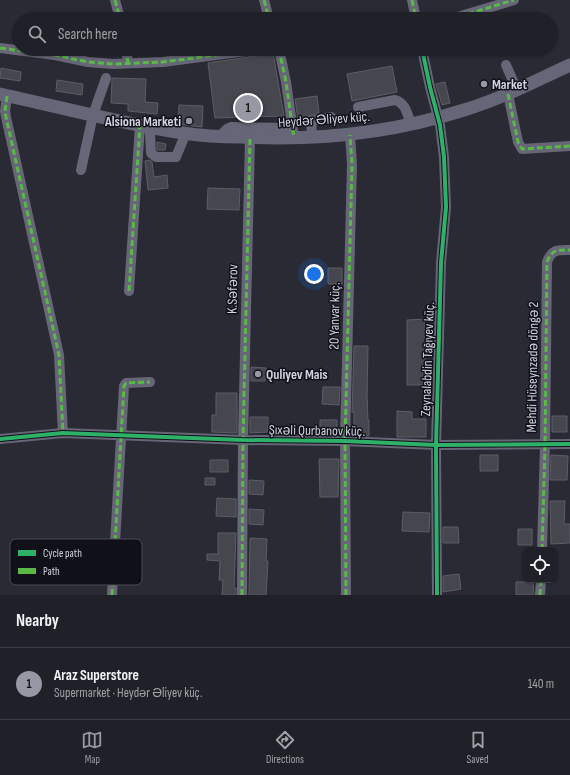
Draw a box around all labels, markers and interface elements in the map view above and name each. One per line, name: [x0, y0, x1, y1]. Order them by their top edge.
search box: [12, 12, 558, 56]
icon: search: [26, 23, 48, 45]
text: Search here: [58, 25, 118, 44]
place label: Market: [492, 76, 528, 93]
marker: Market: [479, 79, 489, 89]
pin: 1: [235, 93, 261, 123]
street label: Heydər Əliyev küç.: [278, 108, 371, 131]
place label: Alsiona Marketi: [104, 113, 181, 130]
marker: Alsiona Marketi: [184, 116, 194, 126]
street label: K.Səfərov: [224, 263, 241, 314]
your location: [304, 264, 324, 284]
street label: 20 Yanvar küç.: [325, 282, 344, 350]
street label: Zeynalabdin Tağıyev küç.: [417, 301, 438, 417]
street label: Mehdi Hüseynzadə döngə 2: [523, 301, 542, 433]
place label: Quliyev Mais: [266, 366, 328, 383]
marker: Quliyev Mais: [253, 369, 263, 379]
street label: Şıxəli Qurbanov küç.: [269, 421, 365, 440]
legend: [10, 539, 142, 585]
text: Cycle path: [43, 547, 82, 560]
map controls: [522, 547, 558, 583]
button: locate: [522, 547, 558, 583]
text: Path: [43, 565, 60, 578]
text: Nearby: [16, 611, 59, 631]
text: Araz Superstore: [54, 666, 139, 685]
text: 1: [26, 676, 32, 692]
text: 140 m: [528, 676, 554, 692]
text: Supermarket · Heydər Əliyev küç.: [54, 685, 203, 701]
tab: Map: [81, 729, 103, 766]
tab: Directions: [266, 729, 304, 766]
tab: Saved: [467, 729, 489, 766]

